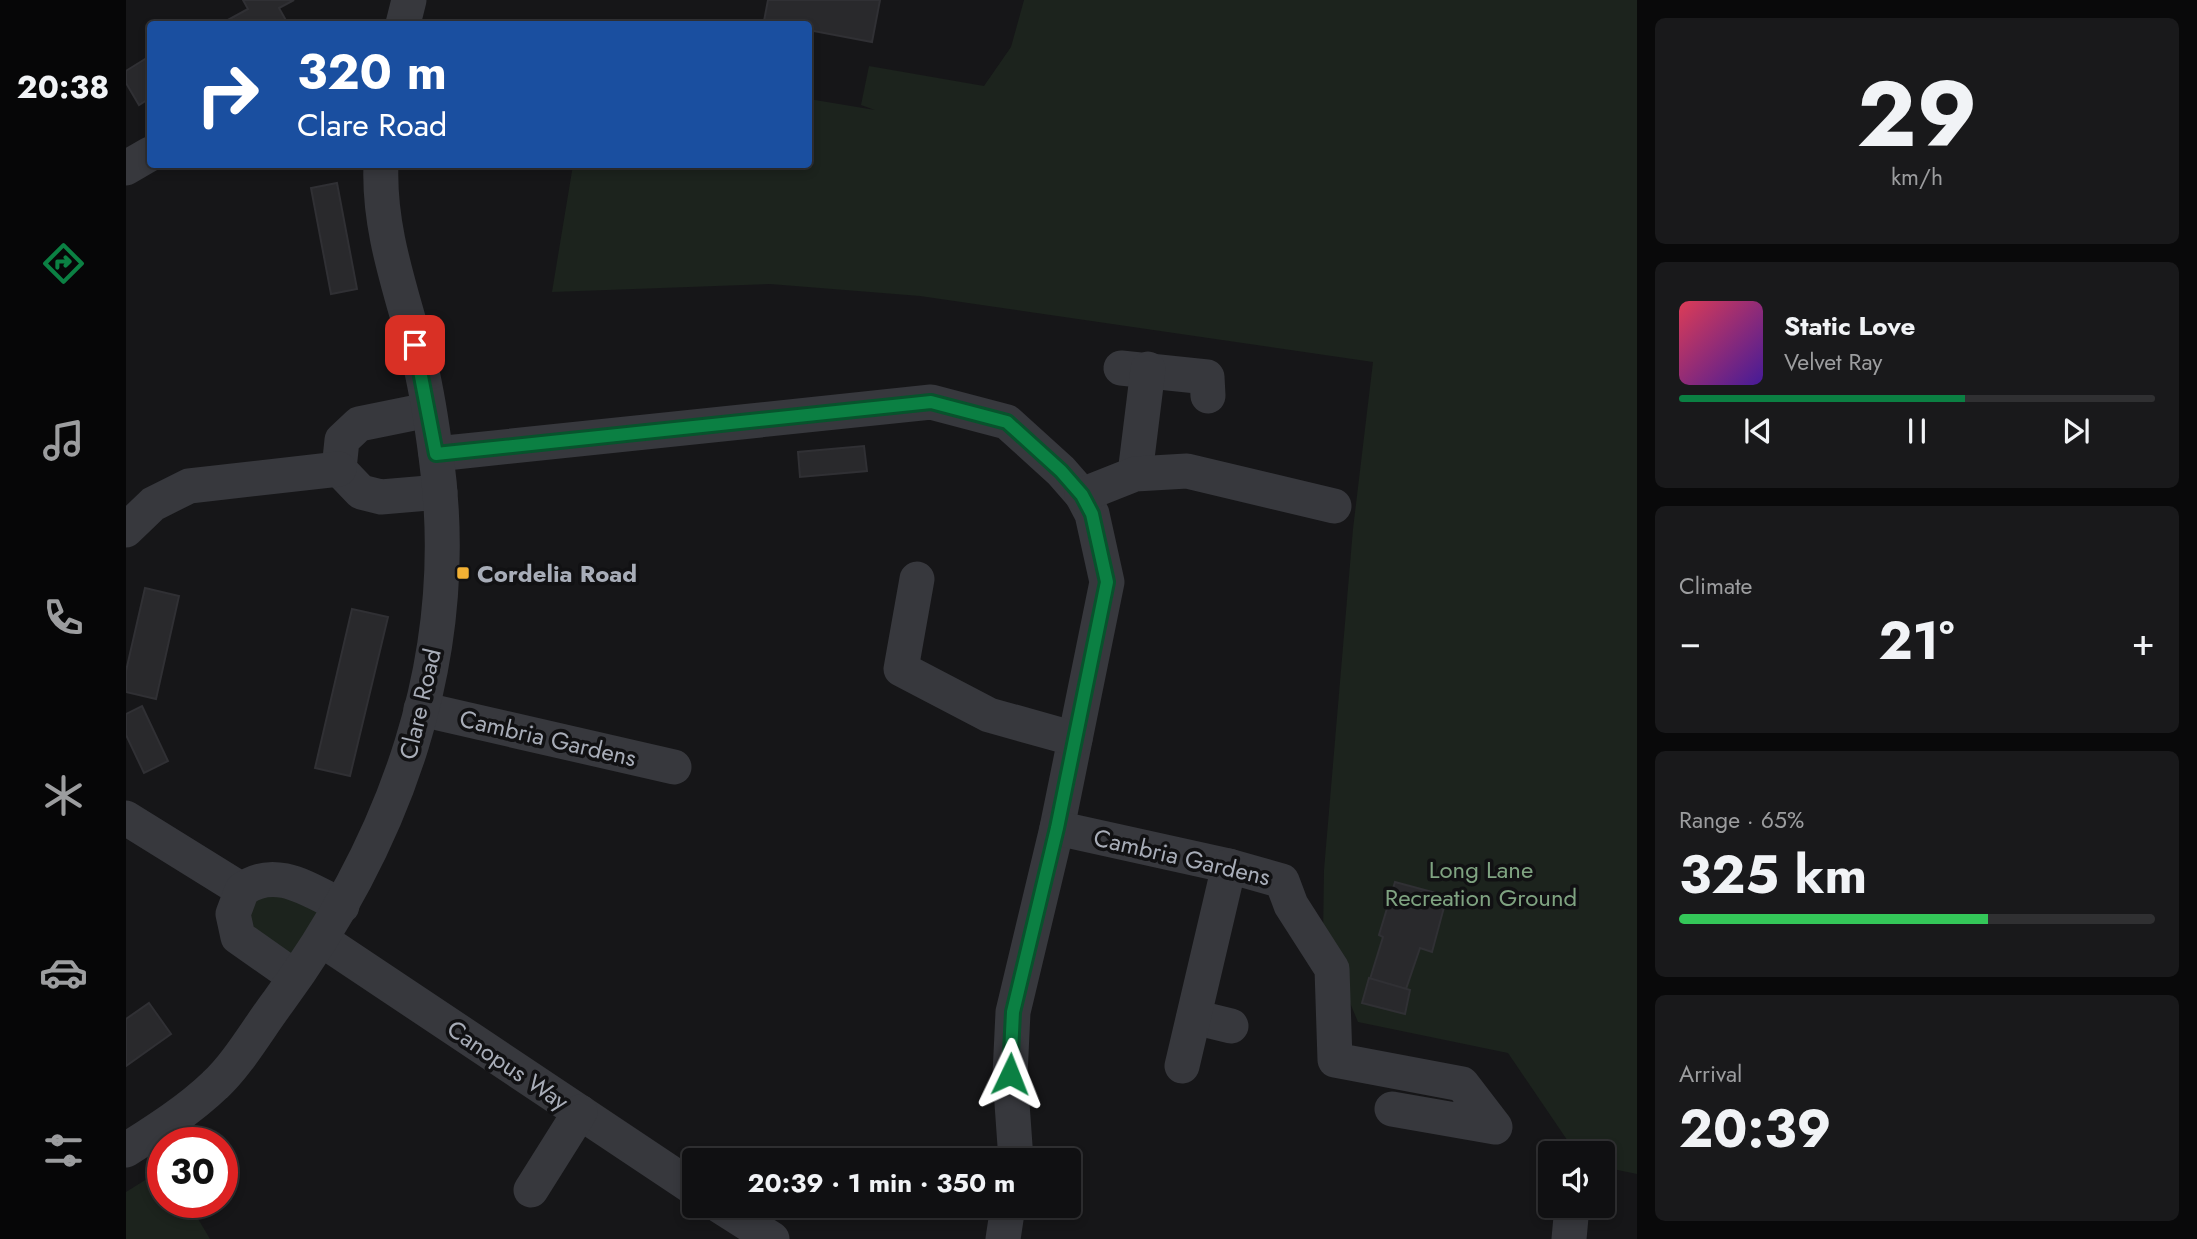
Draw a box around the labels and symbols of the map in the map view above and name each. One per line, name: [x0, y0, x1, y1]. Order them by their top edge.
pin: [385, 315, 445, 375]
place label: Cordelia Road: [477, 556, 637, 591]
marker: Cordelia Road: [455, 565, 471, 581]
street label: Clare Road: [390, 645, 450, 763]
street label: Cambria Gardens: [456, 701, 640, 775]
street label: Cambria Gardens: [1090, 820, 1274, 894]
park label: Long Lane Recreation Ground: [1385, 852, 1577, 915]
street label: Canopus Way: [440, 1011, 576, 1119]
position arrow: [973, 1037, 1047, 1111]
speed limit sign: 30: [147, 1127, 238, 1218]

